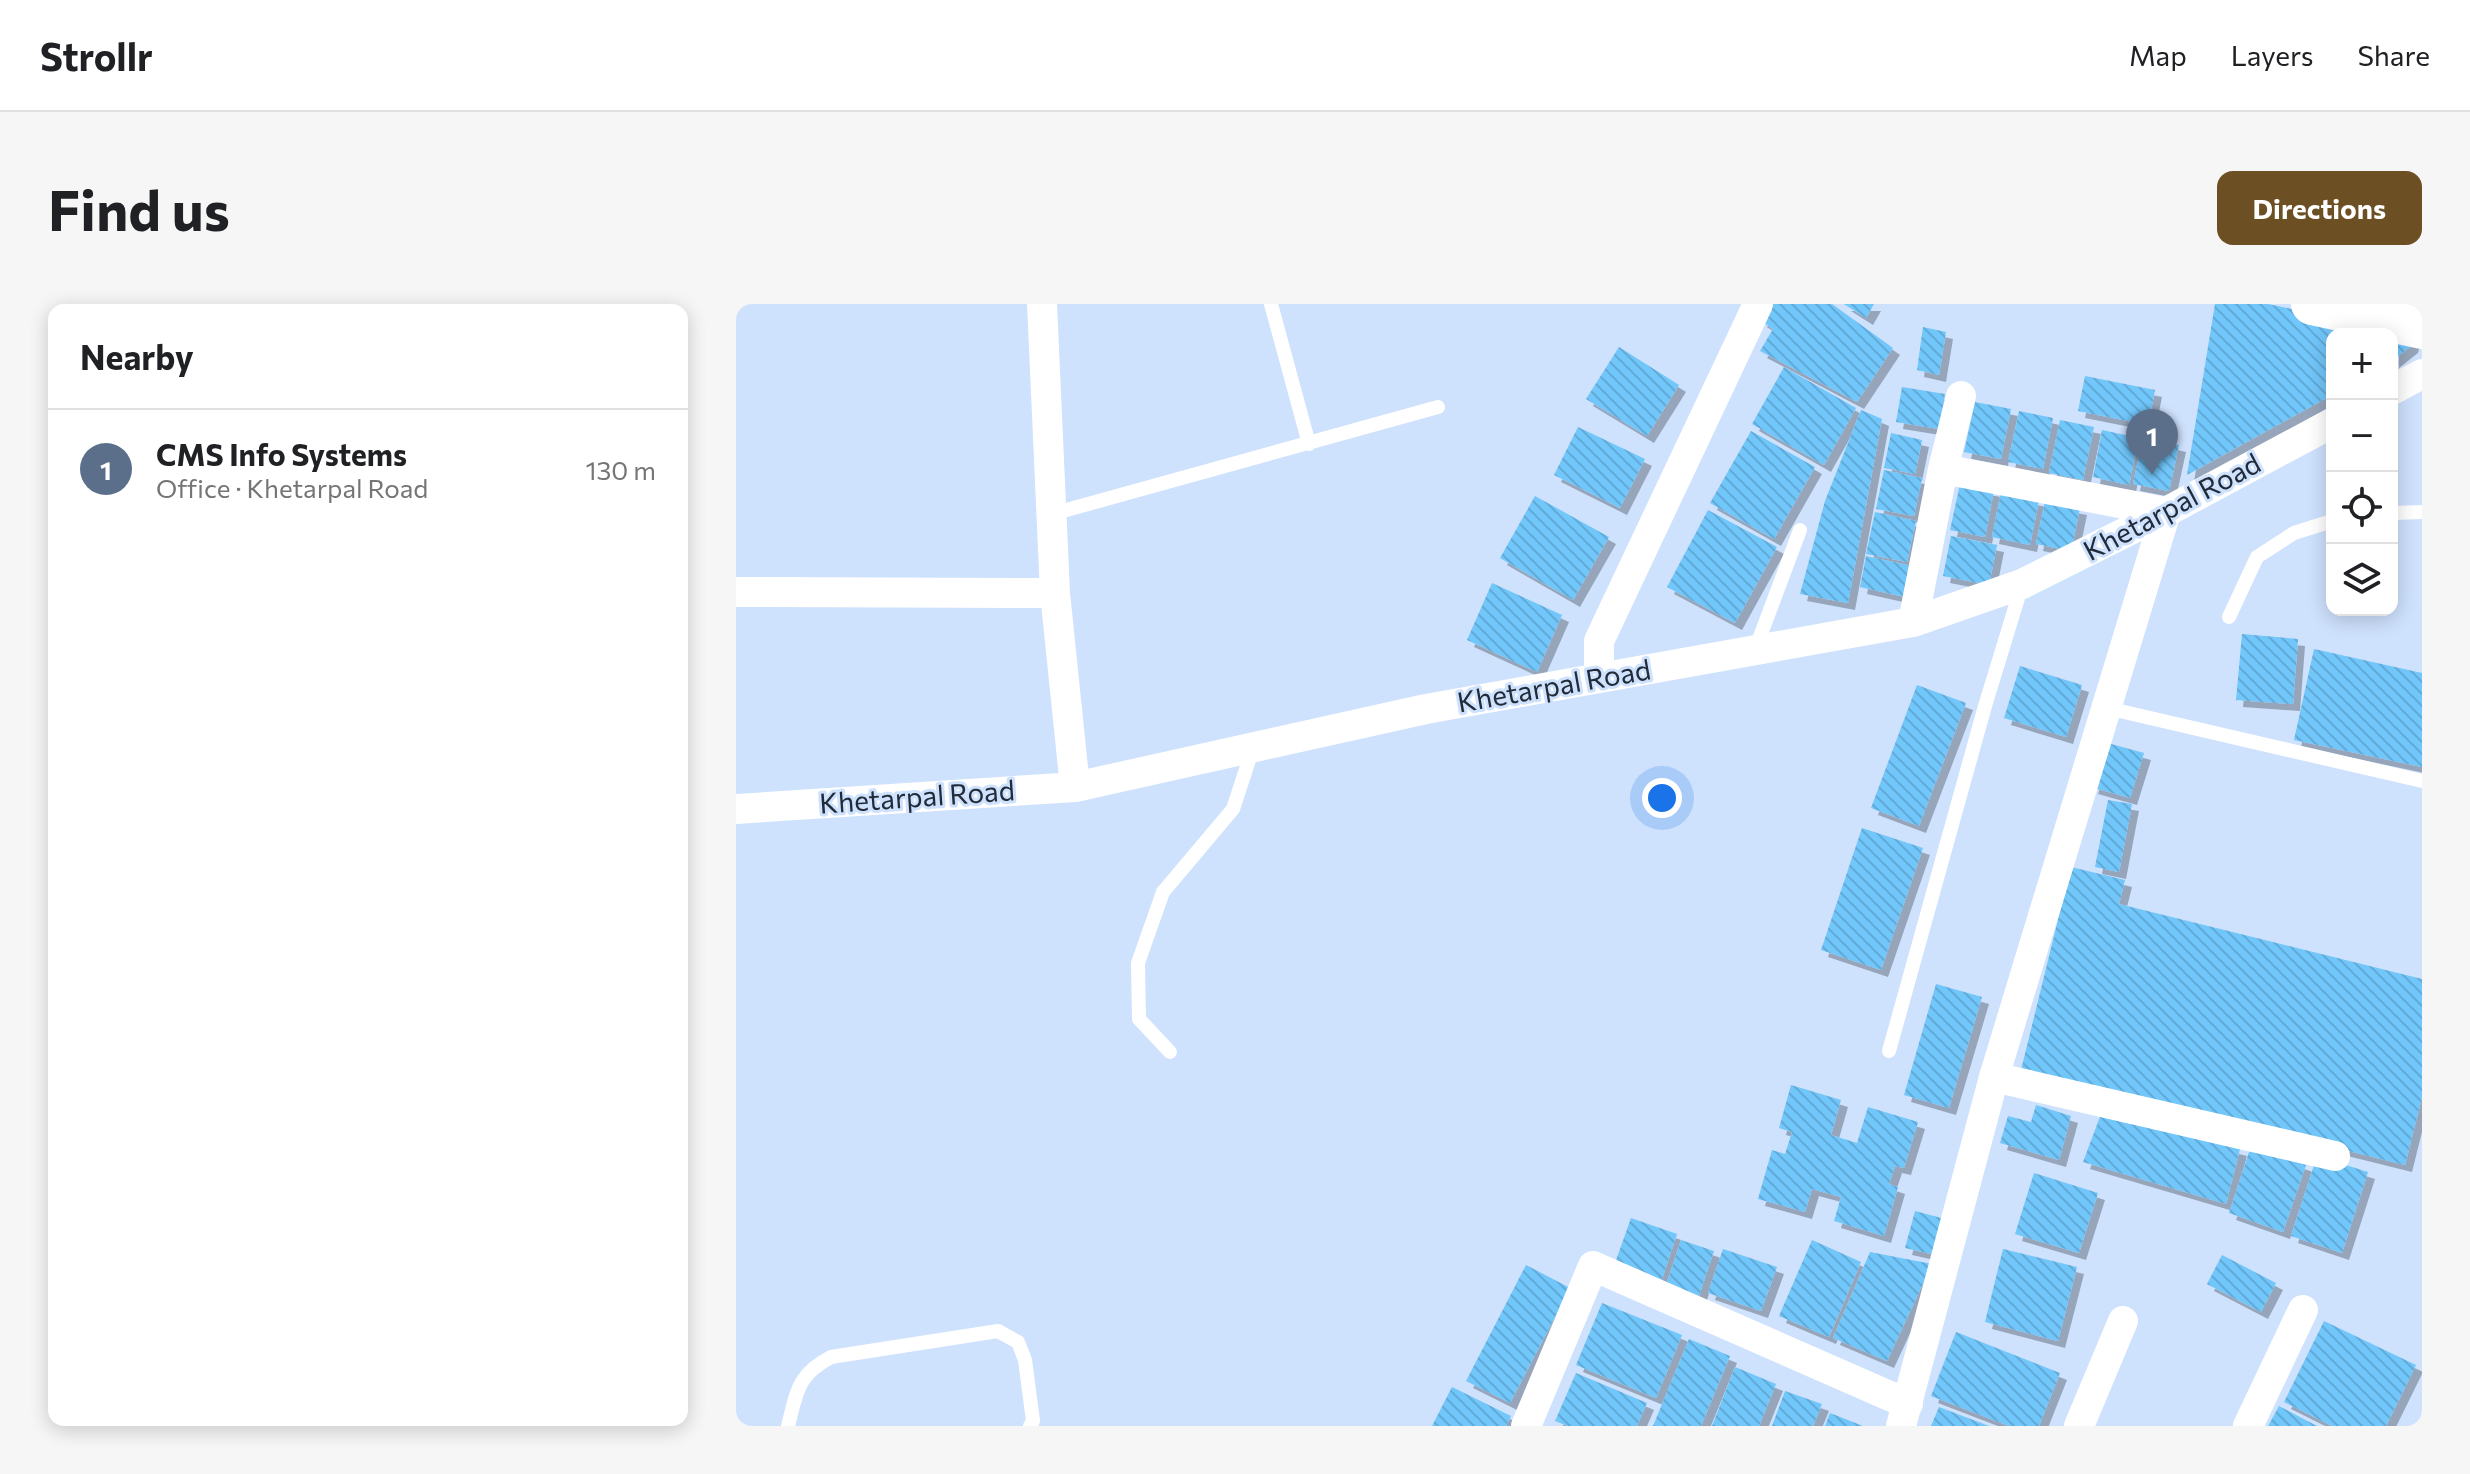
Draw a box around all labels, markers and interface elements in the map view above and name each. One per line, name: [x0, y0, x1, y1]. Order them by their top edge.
text: Strollr: [40, 32, 153, 79]
text: Map: [2129, 38, 2187, 72]
text: Layers: [2231, 38, 2313, 72]
text: Share: [2357, 38, 2430, 72]
button: Directions: [2217, 171, 2422, 245]
text: Find us: [48, 174, 230, 243]
map controls: [2326, 328, 2398, 616]
button: +: [2326, 328, 2398, 400]
text: Nearby: [80, 335, 194, 377]
button: −: [2326, 400, 2398, 472]
pin: 1: [2126, 409, 2178, 475]
text: CMS Info Systems: [156, 435, 407, 472]
street label: Khetarpal Road: [2077, 445, 2266, 567]
text: 1: [100, 454, 112, 485]
text: 130 m: [585, 454, 656, 485]
text: Office · Khetarpal Road: [156, 472, 428, 503]
button: locate: [2326, 472, 2398, 544]
button: layers: [2326, 544, 2398, 616]
street label: Khetarpal Road: [1454, 651, 1653, 719]
street label: Khetarpal Road: [818, 772, 1016, 820]
your location: [1642, 778, 1682, 818]

